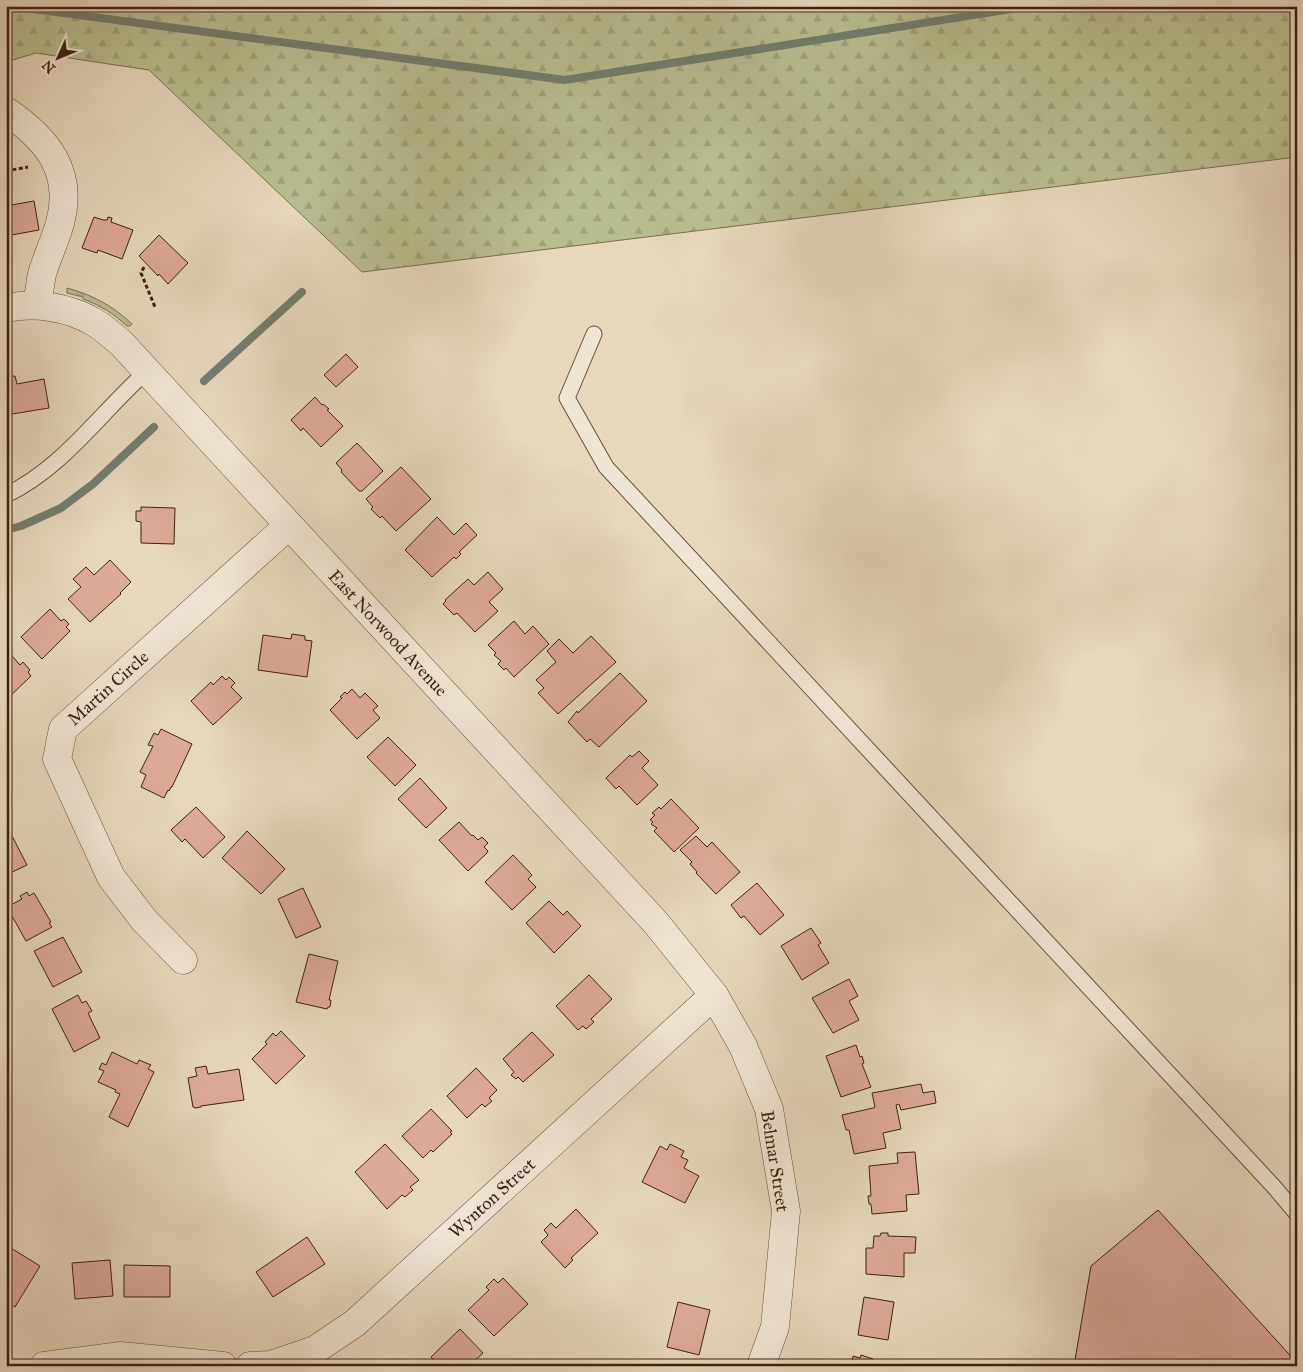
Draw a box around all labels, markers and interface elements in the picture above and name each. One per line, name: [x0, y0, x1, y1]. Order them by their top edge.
north arrow: [32, 32, 82, 82]
text: N: [39, 56, 59, 77]
street label: East Norwood Avenue: [324, 565, 452, 701]
street label: Martin Circle: [63, 646, 153, 730]
street label: Belmar Street: [756, 1109, 794, 1214]
street label: Wynton Street: [444, 1153, 540, 1243]

